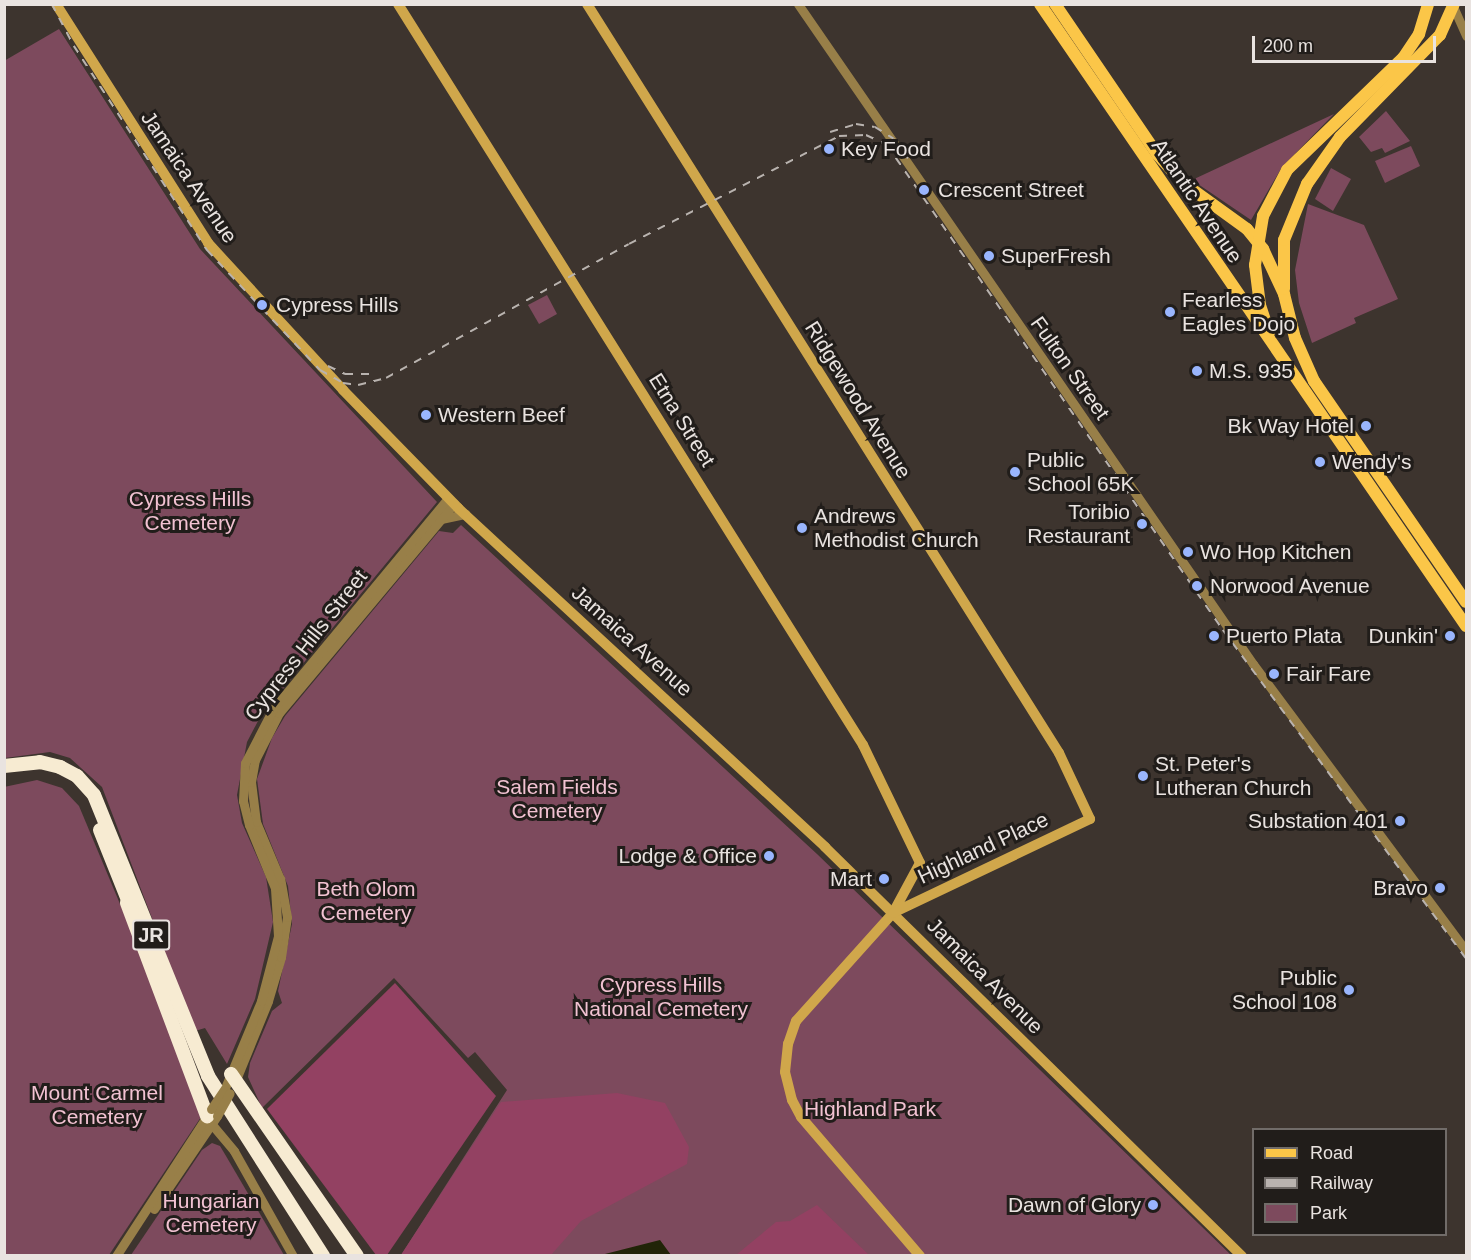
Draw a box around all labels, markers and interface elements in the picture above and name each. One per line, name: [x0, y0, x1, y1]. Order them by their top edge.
scale bar: [1255, 24, 1440, 62]
text: 200 m: [1263, 36, 1313, 56]
street label: Jamaica Avenue: [135, 106, 243, 248]
street label: Atlantic Avenue: [1146, 134, 1248, 268]
place label: Key Food: [841, 136, 931, 162]
marker: Key Food: [822, 142, 836, 156]
place label: Crescent Street: [938, 177, 1084, 203]
marker: Crescent Street: [915, 181, 933, 199]
place label: SuperFresh: [1001, 243, 1111, 269]
marker: SuperFresh: [982, 249, 996, 263]
place label: Fearless Eagles Dojo: [1182, 287, 1295, 337]
place label: Cypress Hills: [276, 292, 399, 318]
marker: Cypress Hills: [253, 296, 271, 314]
marker: Fearless Eagles Dojo: [1163, 305, 1177, 319]
street label: Fulton Street: [1025, 312, 1115, 424]
street label: Ridgewood Avenue: [799, 316, 917, 484]
place label: M.S. 935: [1209, 358, 1293, 384]
marker: M.S. 935: [1190, 364, 1204, 378]
street label: Etna Street: [643, 369, 721, 471]
place label: Western Beef: [438, 402, 565, 428]
marker: Western Beef: [419, 408, 433, 422]
place label: Bk Way Hotel: [1228, 413, 1354, 439]
marker: Bk Way Hotel: [1359, 419, 1373, 433]
place label: Public School 65K: [1027, 447, 1134, 497]
place label: Wendy's: [1332, 449, 1411, 475]
marker: Wendy's: [1313, 455, 1327, 469]
marker: Public School 65K: [1008, 465, 1022, 479]
park label: Cypress Hills Cemetery: [129, 486, 251, 536]
place label: Toribio Restaurant: [1027, 499, 1130, 549]
place label: Andrews Methodist Church: [814, 503, 979, 553]
marker: Toribio Restaurant: [1135, 517, 1149, 531]
marker: Andrews Methodist Church: [795, 521, 809, 535]
place label: Wo Hop Kitchen: [1200, 539, 1351, 565]
marker: Wo Hop Kitchen: [1181, 545, 1195, 559]
street label: Cypress Hills Street: [239, 565, 373, 725]
place label: Norwood Avenue: [1210, 573, 1371, 599]
marker: Norwood Avenue: [1188, 577, 1206, 595]
street label: Jamaica Avenue: [566, 580, 698, 702]
place label: Puerto Plata: [1226, 623, 1342, 649]
place label: Dunkin': [1369, 623, 1438, 649]
marker: Puerto Plata: [1207, 629, 1221, 643]
marker: Dunkin': [1443, 629, 1457, 643]
place label: Fair Fare: [1286, 661, 1371, 687]
marker: Fair Fare: [1267, 667, 1281, 681]
place label: St. Peter's Lutheran Church: [1155, 751, 1311, 801]
marker: St. Peter's Lutheran Church: [1136, 769, 1150, 783]
park label: Salem Fields Cemetery: [496, 774, 618, 824]
street label: Highland Place: [914, 807, 1052, 889]
place label: Substation 401: [1248, 808, 1388, 834]
marker: Substation 401: [1393, 814, 1407, 828]
place label: Lodge & Office: [618, 843, 757, 869]
marker: Lodge & Office: [762, 849, 776, 863]
place label: Mart: [830, 866, 872, 892]
marker: Mart: [877, 872, 891, 886]
place label: Bravo: [1373, 875, 1428, 901]
park label: Beth Olom Cemetery: [316, 876, 416, 926]
marker: Bravo: [1433, 881, 1447, 895]
street label: Jamaica Avenue: [921, 912, 1049, 1040]
road number: JR: [132, 918, 170, 952]
place label: Public School 108: [1232, 965, 1337, 1015]
park label: Cypress Hills National Cemetery: [574, 972, 748, 1022]
marker: Public School 108: [1342, 983, 1356, 997]
park label: Mount Carmel Cemetery: [31, 1080, 163, 1130]
park label: Highland Park: [804, 1096, 936, 1122]
legend: [1252, 1128, 1447, 1236]
text: Road: [1310, 1143, 1353, 1163]
text: Railway: [1310, 1173, 1373, 1193]
park label: Hungarian Cemetery: [163, 1188, 259, 1238]
place label: Dawn of Glory: [1008, 1192, 1141, 1218]
marker: Dawn of Glory: [1146, 1198, 1160, 1212]
text: Park: [1310, 1203, 1347, 1223]

